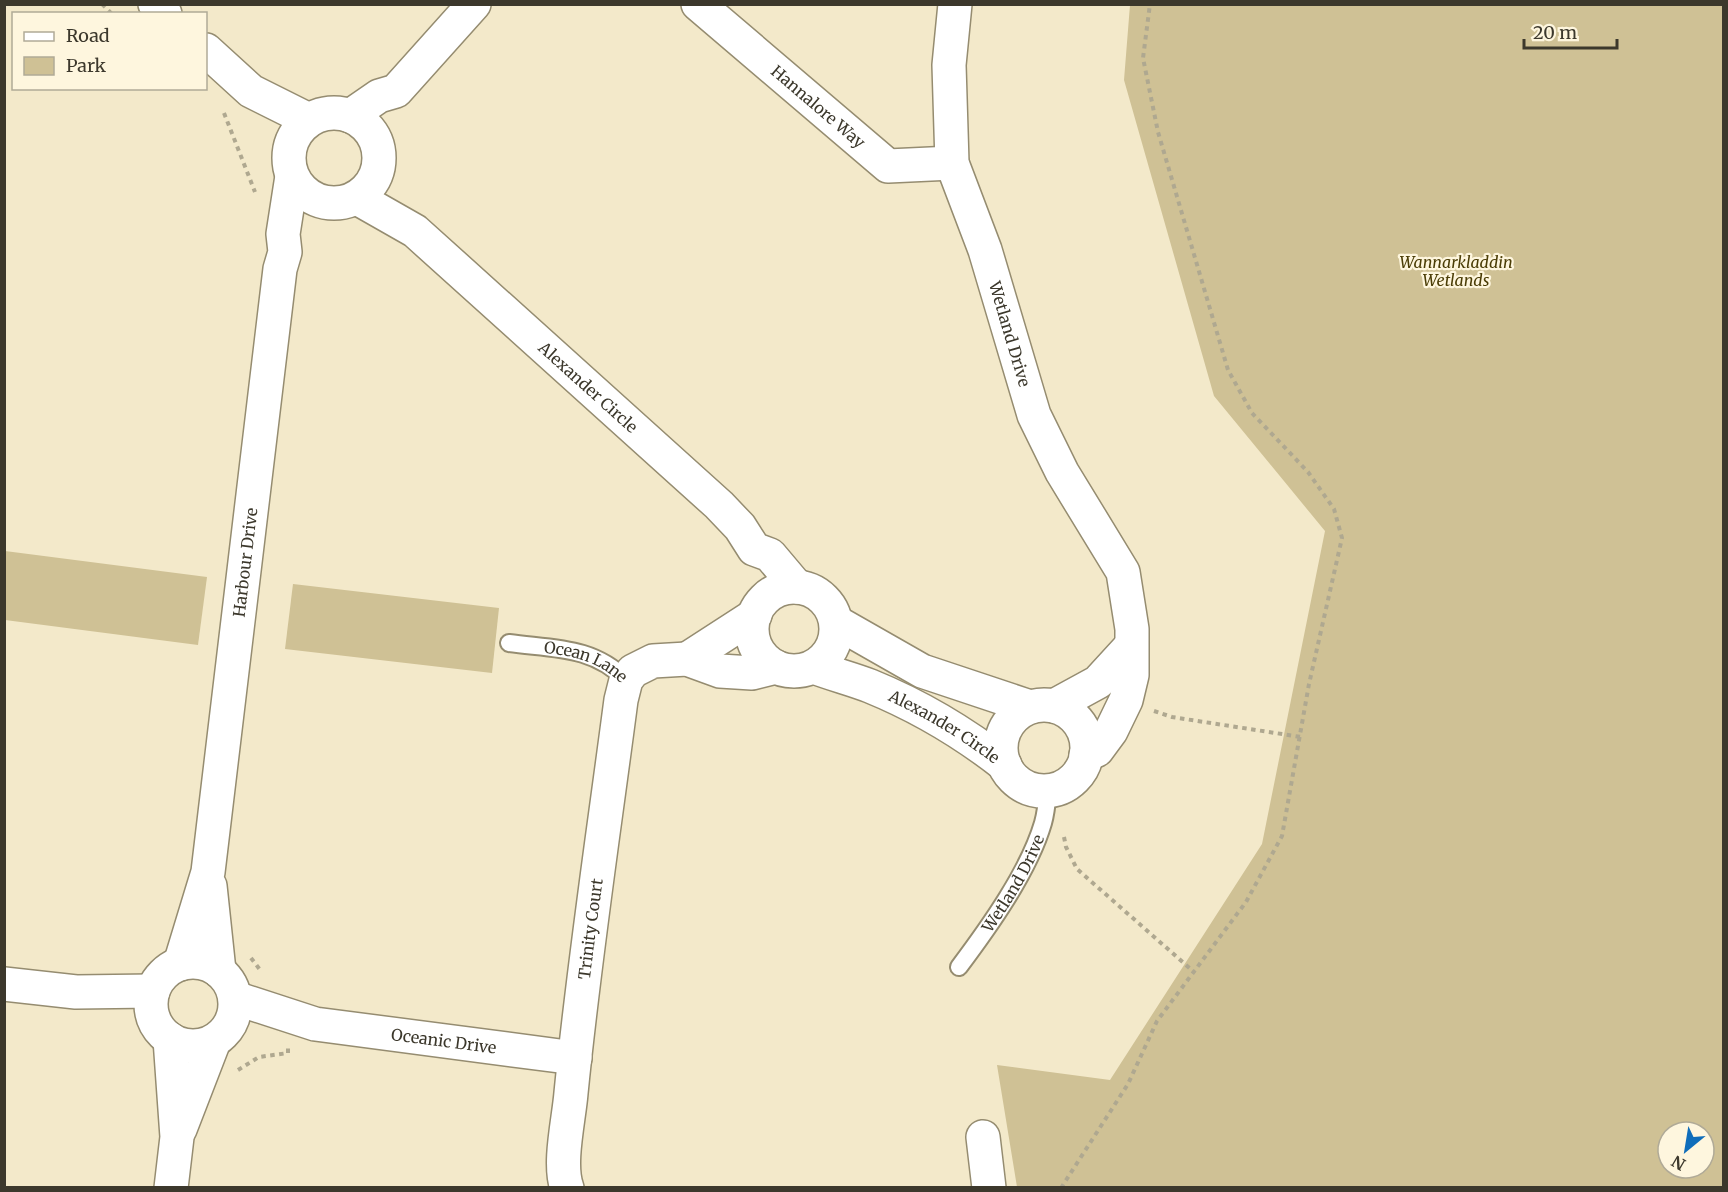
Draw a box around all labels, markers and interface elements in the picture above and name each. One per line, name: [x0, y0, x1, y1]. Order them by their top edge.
legend: [12, 12, 207, 90]
scale bar: [1524, 12, 1617, 50]
text: 20 m: [1533, 21, 1577, 44]
text: Road: [66, 24, 110, 47]
text: Park: [66, 54, 107, 77]
street label: Hannalore Way: [767, 61, 870, 153]
park label: Wannarkladdin Wetlands: [1399, 252, 1513, 290]
street label: Wetland Drive: [985, 278, 1035, 389]
street label: Alexander Circle: [534, 337, 642, 437]
street label: Harbour Drive: [229, 507, 261, 618]
street label: Ocean Lane: [543, 637, 632, 686]
street label: Alexander Circle: [885, 685, 1004, 767]
street label: Wetland Drive: [977, 832, 1048, 937]
street label: Trinity Court: [574, 876, 607, 980]
street label: Oceanic Drive: [390, 1024, 498, 1058]
north arrow: [1656, 1120, 1716, 1180]
text: N: [1668, 1151, 1689, 1175]

